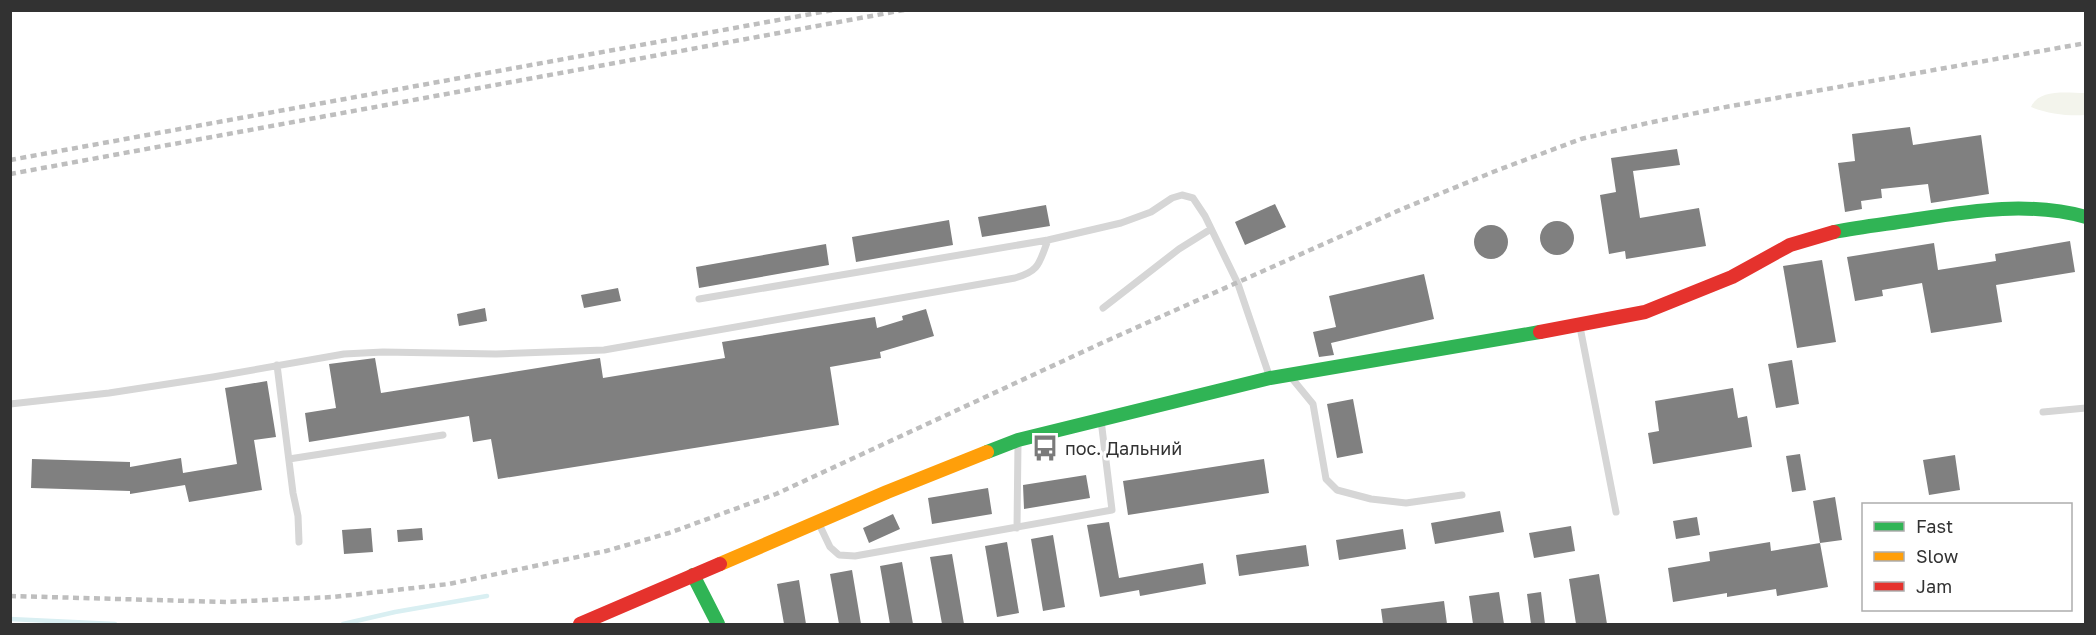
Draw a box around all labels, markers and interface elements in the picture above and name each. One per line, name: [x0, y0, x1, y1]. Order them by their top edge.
bus stop icon: пос. Дальний: [1030, 433, 1060, 463]
place label: пос. Дальний: [1065, 437, 1182, 459]
legend: [1862, 503, 2072, 611]
text: Fast: [1916, 515, 1953, 537]
text: Slow: [1916, 545, 1959, 567]
text: Jam: [1916, 575, 1952, 597]

